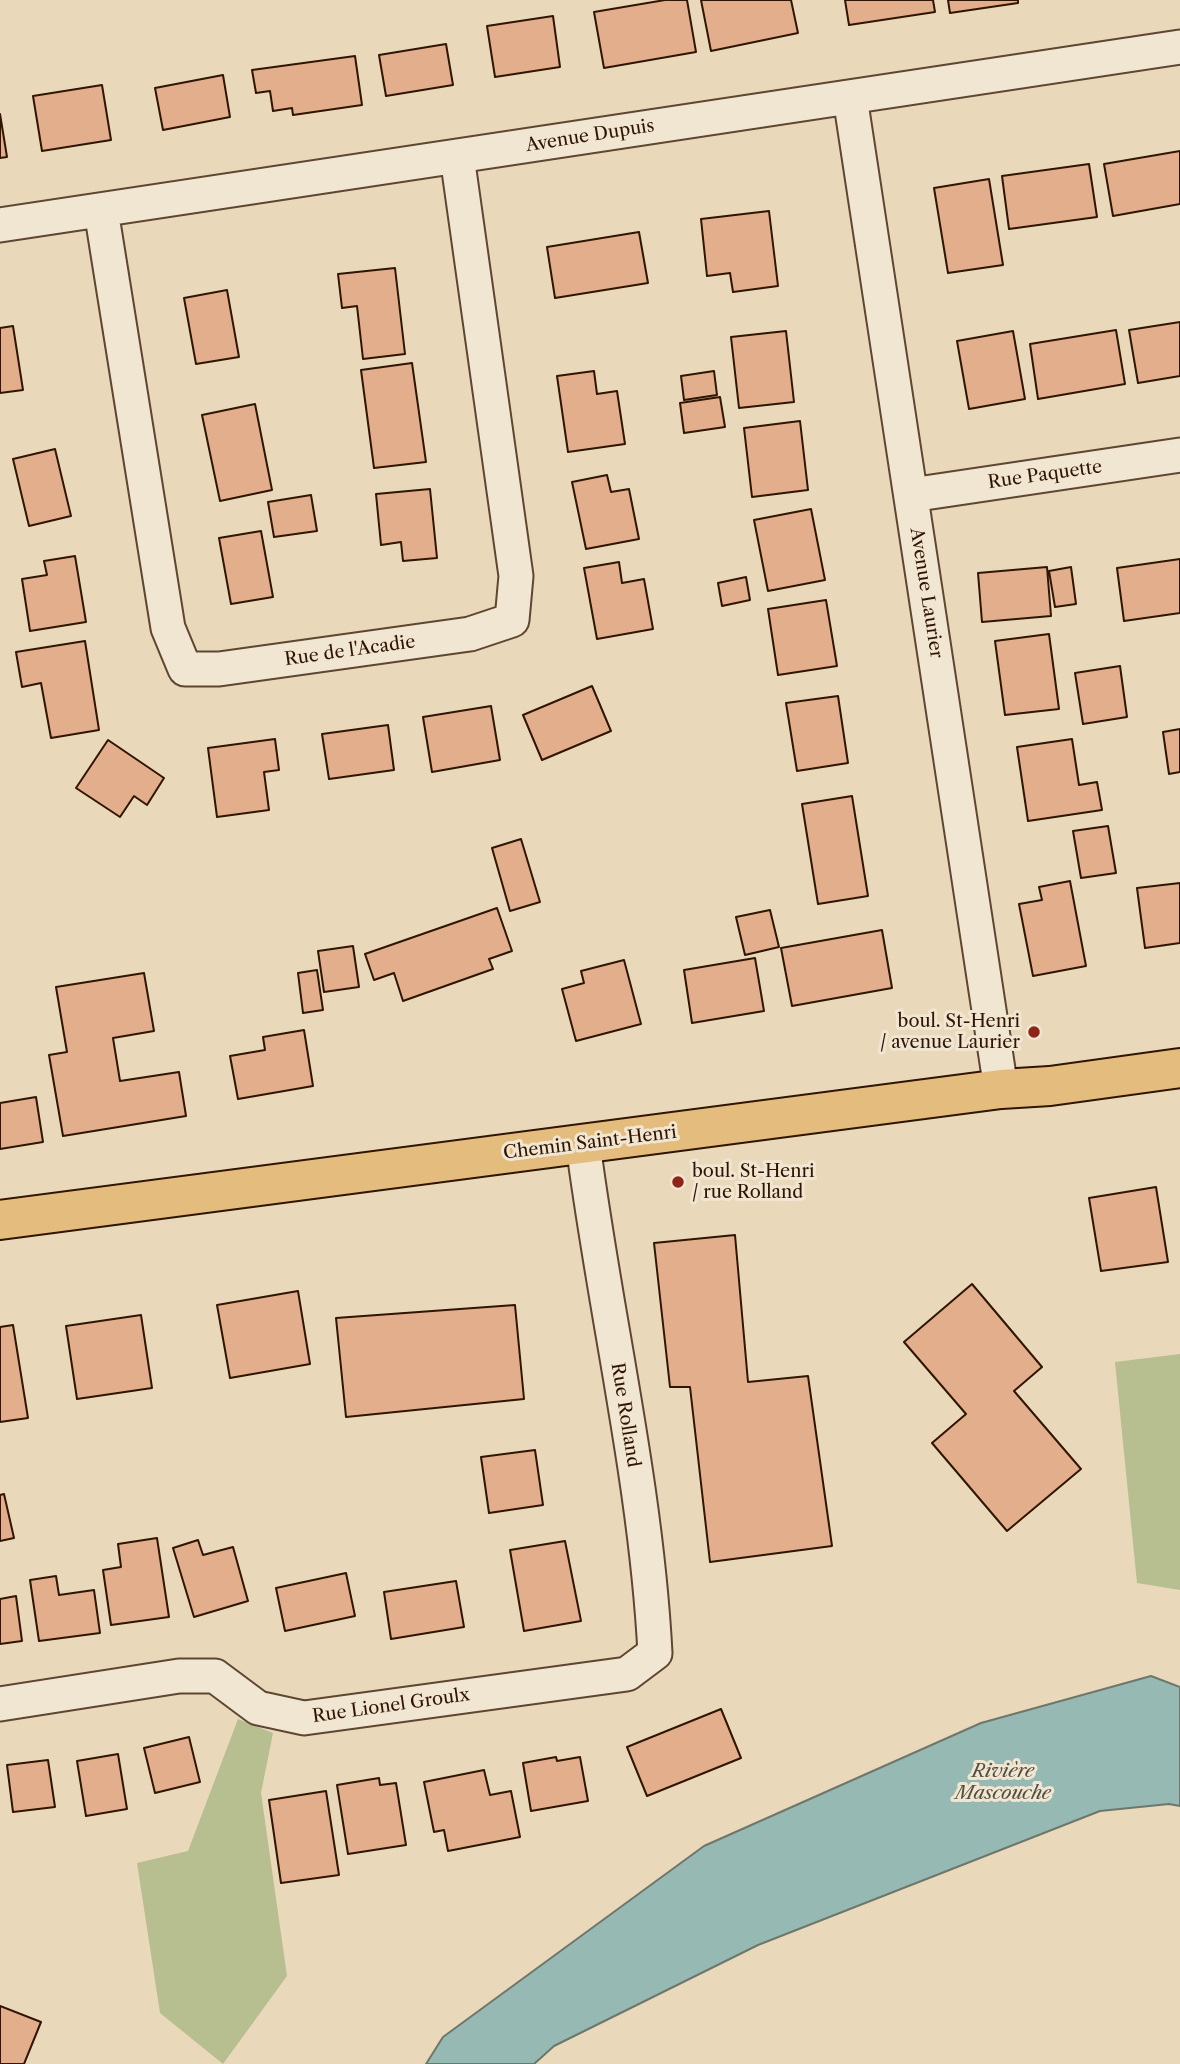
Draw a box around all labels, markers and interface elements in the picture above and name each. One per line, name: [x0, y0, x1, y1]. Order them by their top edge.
street label: Avenue Dupuis: [524, 115, 656, 157]
street label: Rue Paquette: [987, 456, 1103, 494]
street label: Avenue Laurier: [905, 526, 947, 660]
street label: Rue de l'Acadie: [283, 631, 417, 671]
place label: boul. St-Henri / avenue Laurier: [880, 1011, 1020, 1054]
marker: boul. St-Henri / avenue Laurier: [1026, 1024, 1042, 1040]
street label: Chemin Saint-Henri: [502, 1122, 678, 1164]
place label: boul. St-Henri / rue Rolland: [692, 1161, 814, 1204]
marker: boul. St-Henri / rue Rolland: [670, 1174, 686, 1190]
street label: Rue Rolland: [606, 1361, 644, 1469]
street label: Rue Lionel Groulx: [311, 1684, 471, 1728]
water label: Rivière Mascouche: [955, 1761, 1051, 1805]

